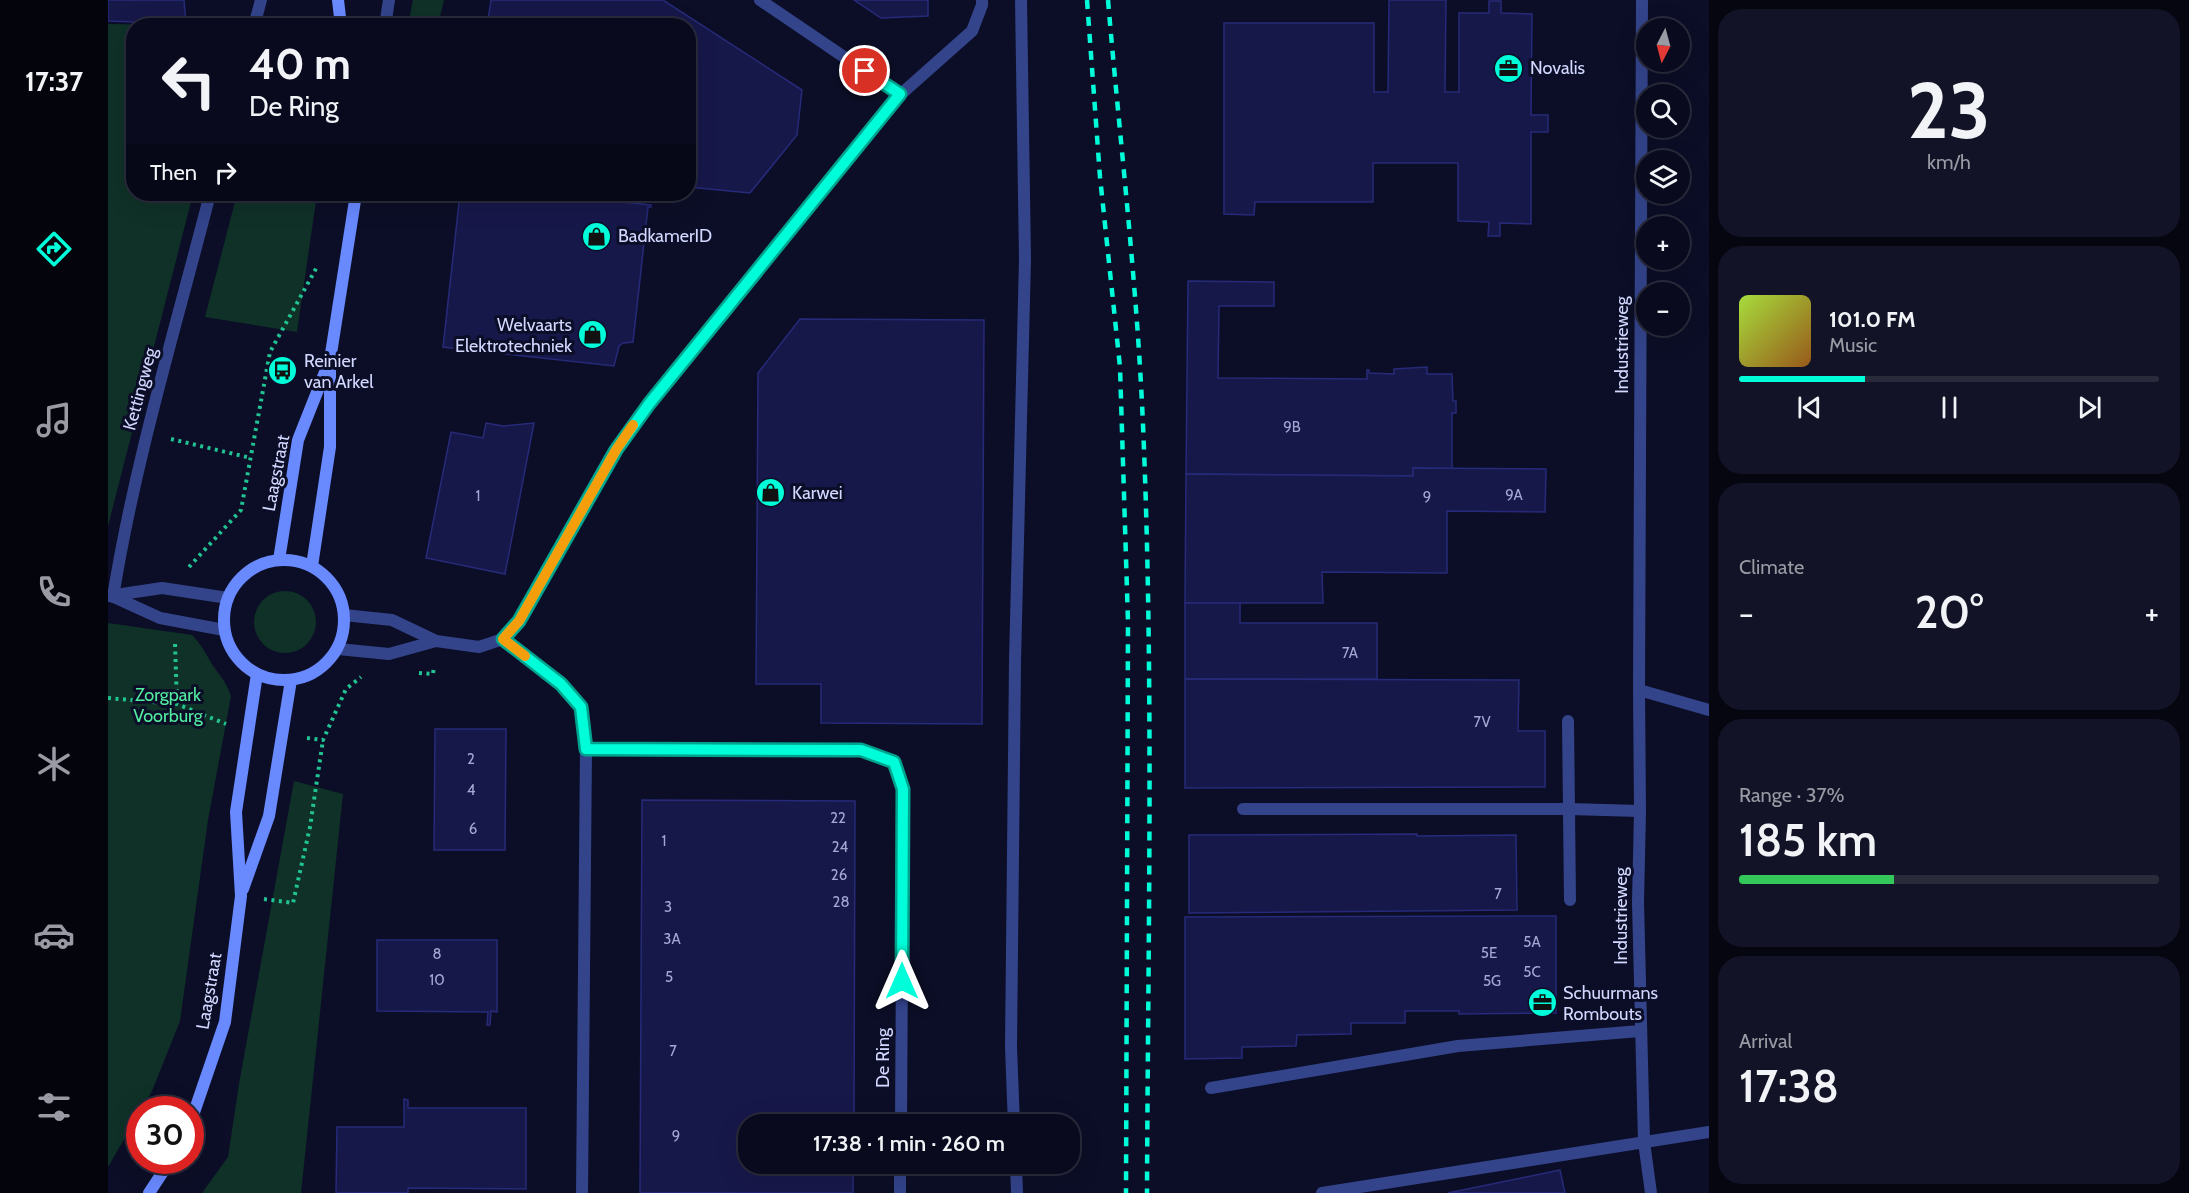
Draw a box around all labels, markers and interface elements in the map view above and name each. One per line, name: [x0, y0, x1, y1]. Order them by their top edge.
north arrow: [1636, 18, 1690, 72]
map controls: [1636, 18, 1690, 336]
text: 40 m: [249, 38, 351, 90]
icon: left: [150, 42, 228, 120]
pin: [839, 45, 890, 96]
office icon: Novalis: [1493, 52, 1525, 84]
icon: arrive: [848, 54, 881, 87]
place label: Novalis: [1530, 57, 1585, 79]
text: 23: [1907, 63, 1991, 158]
text: 17:37: [25, 65, 83, 98]
button: search: [1636, 84, 1690, 138]
text: De Ring: [249, 90, 339, 123]
button: layers: [1636, 150, 1690, 204]
text: km/h: [1927, 150, 1971, 174]
icon: right: [209, 156, 242, 189]
text: Then: [150, 159, 197, 186]
button: +: [1636, 216, 1690, 270]
shop icon: BadkamerID: [581, 220, 613, 252]
place label: BadkamerID: [618, 225, 712, 247]
icon: directions: [33, 228, 75, 270]
button: −: [1636, 282, 1690, 336]
street label: Industrieweg: [1611, 295, 1633, 394]
text: 101.0 FM: [1829, 306, 1915, 333]
place label: Welvaarts Elektrotechniek: [455, 314, 573, 357]
shop icon: Welvaarts Elektrotechniek: [577, 319, 609, 351]
text: Music: [1829, 333, 1877, 357]
street label: Kettingweg: [118, 344, 162, 433]
place label: Reinier van Arkel: [304, 350, 374, 393]
bus stop icon: Reinier van Arkel: [267, 355, 299, 387]
icon: previous: [1793, 391, 1826, 424]
icon: pause: [1933, 391, 1966, 424]
icon: next: [2073, 391, 2106, 424]
icon: music: [33, 399, 75, 441]
house number: 9B: [1283, 418, 1301, 436]
street label: Laagstraat: [258, 433, 294, 513]
shop icon: Karwei: [755, 477, 787, 509]
place label: Karwei: [792, 482, 843, 504]
house number: 9A: [1505, 486, 1523, 504]
house number: 1: [476, 487, 480, 505]
house number: 9: [1423, 488, 1431, 506]
text: Climate: [1739, 555, 1804, 579]
icon: phone: [33, 571, 75, 613]
text: 20°: [1915, 585, 1983, 639]
text: −: [1739, 593, 1754, 633]
text: +: [2144, 593, 2159, 633]
house number: 7A: [1342, 644, 1359, 662]
park label: Zorgpark Voorburg: [133, 684, 204, 727]
house number: 7V: [1473, 713, 1491, 731]
icon: climate: [33, 743, 75, 785]
house number: 2: [467, 750, 475, 768]
house number: 4: [467, 781, 476, 799]
text: Range · 37%: [1739, 783, 1845, 807]
house number: 22: [830, 809, 846, 827]
text: 185 km: [1739, 813, 1877, 867]
house number: 6: [469, 820, 477, 838]
house number: 1: [662, 832, 666, 850]
house number: 24: [832, 838, 849, 856]
house number: 26: [831, 866, 847, 884]
street label: Industrieweg: [1610, 866, 1632, 965]
house number: 7: [1494, 885, 1502, 903]
house number: 28: [833, 893, 849, 911]
house number: 3: [664, 898, 672, 916]
icon: car: [33, 914, 75, 956]
house number: 3A: [663, 930, 681, 948]
house number: 5A: [1523, 933, 1541, 951]
house number: 5E: [1481, 944, 1497, 962]
house number: 8: [432, 945, 442, 963]
position arrow: [870, 949, 934, 1013]
street label: Laagstraat: [191, 951, 227, 1031]
house number: 5C: [1523, 963, 1541, 981]
house number: 5: [665, 968, 673, 986]
house number: 10: [429, 971, 445, 989]
house number: 5G: [1483, 972, 1501, 990]
place label: Schuurmans Rombouts: [1563, 982, 1658, 1025]
office icon: Schuurmans Rombouts: [1526, 987, 1558, 1019]
street label: De Ring: [872, 1027, 894, 1088]
text: Arrival: [1739, 1029, 1792, 1053]
house number: 7: [669, 1042, 677, 1060]
text: 17:38: [1739, 1059, 1839, 1113]
icon: filters: [33, 1086, 75, 1128]
speed limit sign: 30: [126, 1096, 204, 1174]
house number: 9: [672, 1127, 680, 1145]
text: 17:38 · 1 min · 260 m: [813, 1130, 1005, 1157]

